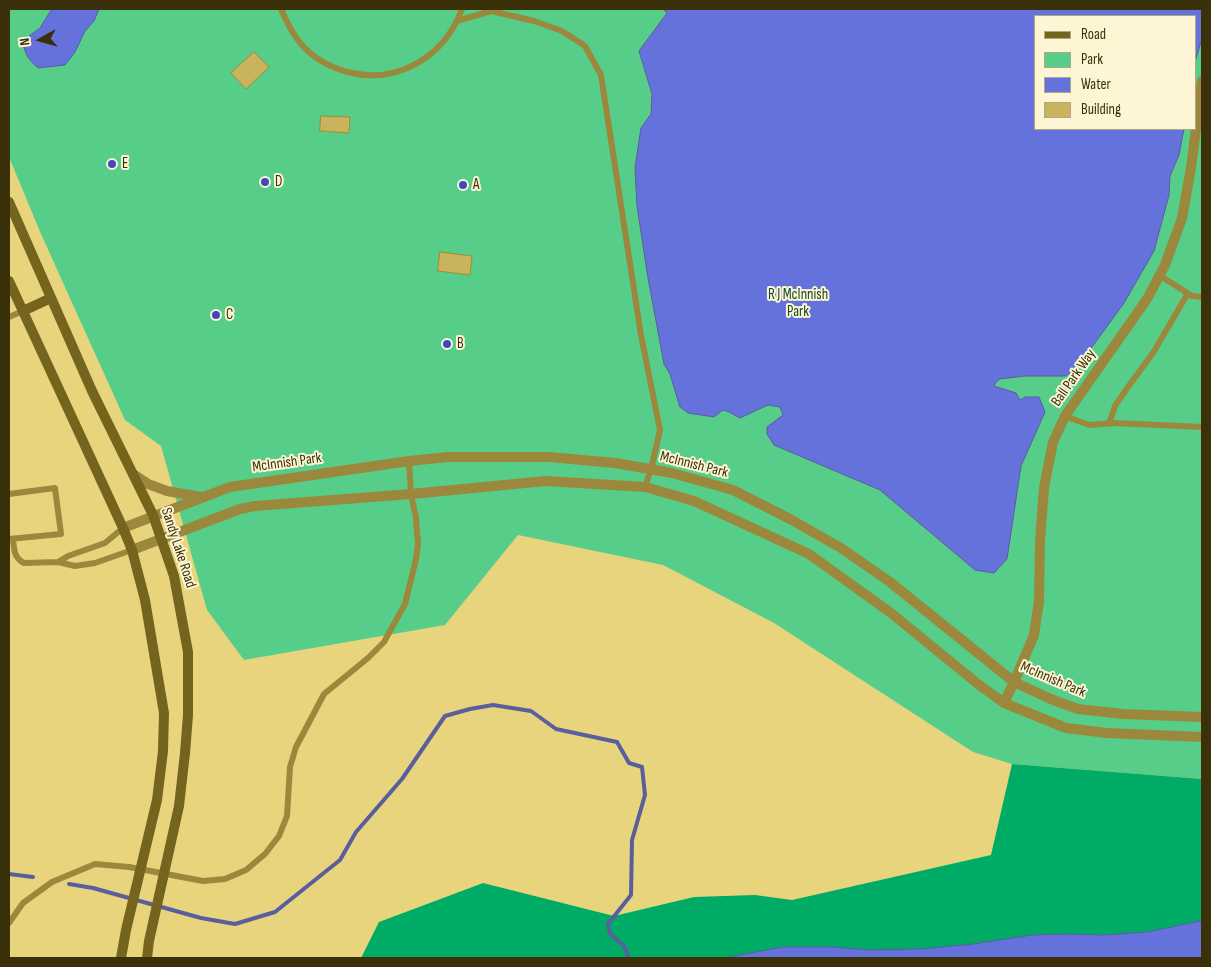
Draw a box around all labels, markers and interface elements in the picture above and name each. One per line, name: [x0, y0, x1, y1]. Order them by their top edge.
north arrow: [15, 15, 65, 65]
legend: [1034, 15, 1196, 130]
text: Road: [1081, 25, 1106, 44]
text: N: [16, 37, 34, 47]
text: Park: [1081, 50, 1103, 69]
text: Water: [1081, 75, 1111, 94]
text: Building: [1081, 100, 1121, 119]
place label: E: [122, 155, 128, 173]
marker: E: [106, 158, 118, 170]
place label: D: [275, 173, 282, 191]
marker: D: [259, 176, 271, 188]
place label: A: [473, 176, 479, 194]
marker: A: [457, 179, 469, 191]
park label: R J McInnish Park: [768, 286, 828, 321]
place label: C: [226, 306, 233, 324]
marker: C: [210, 309, 222, 321]
place label: B: [457, 335, 464, 353]
marker: B: [441, 338, 453, 350]
street label: Ball Park Way: [1048, 346, 1100, 410]
street label: McInnish Park: [658, 448, 730, 482]
street label: McInnish Park: [251, 449, 323, 477]
street label: Sandy Lake Road: [157, 506, 199, 590]
street label: McInnish Park: [1017, 658, 1089, 702]

